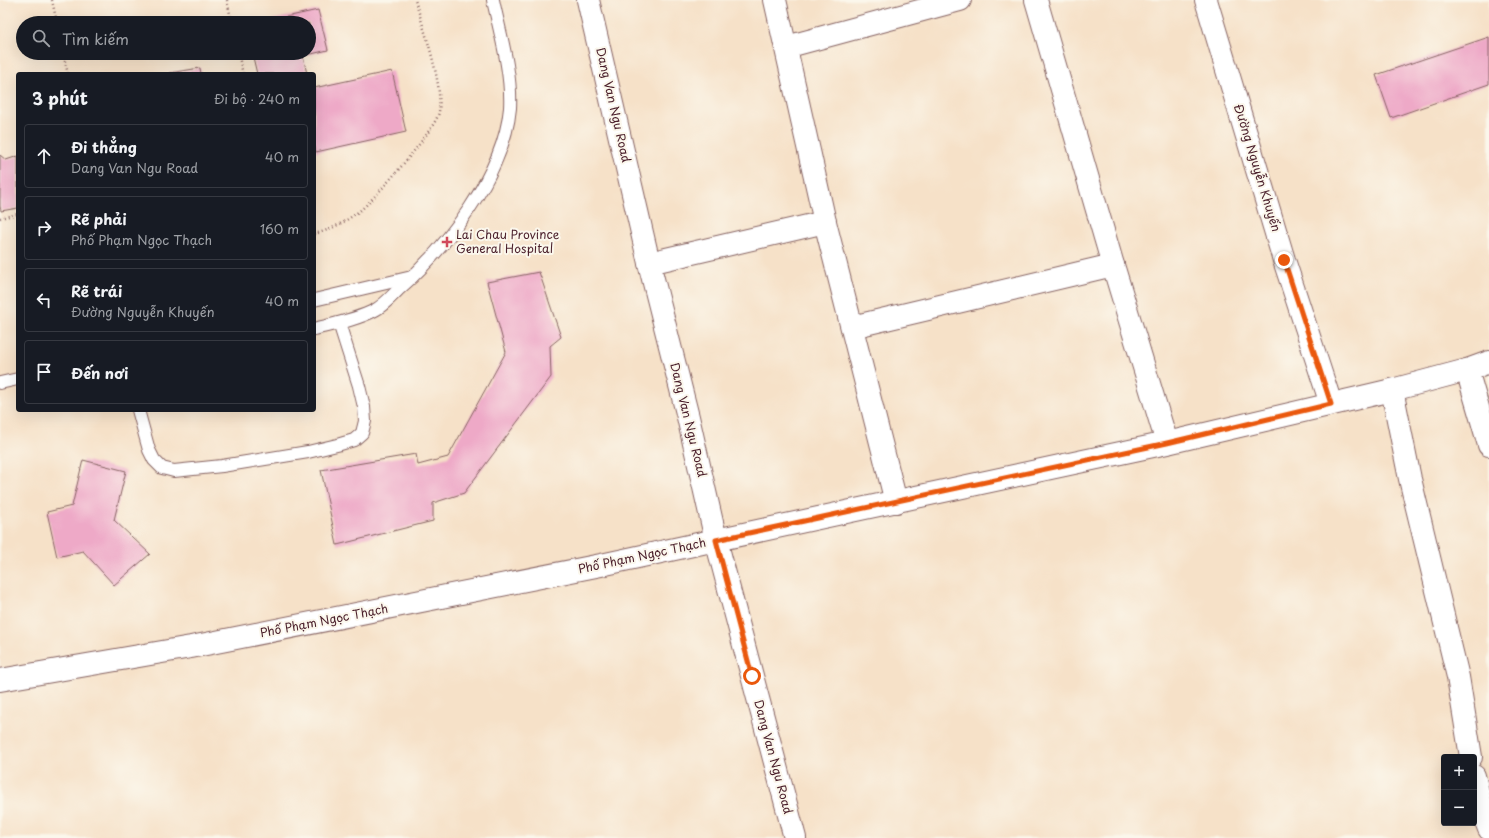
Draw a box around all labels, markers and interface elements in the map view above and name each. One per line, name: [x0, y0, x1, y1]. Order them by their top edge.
search box: [16, 16, 316, 60]
icon: search: [30, 27, 52, 49]
text: Tìm kiếm: [62, 27, 129, 50]
street label: Dang Van Ngu Road: [592, 46, 636, 164]
text: 3 phút: [32, 85, 88, 111]
text: Đi bộ · 240 m: [214, 89, 300, 108]
street label: Đường Nguyễn Khuyến: [1230, 102, 1286, 234]
text: Đi thẳng: [71, 135, 137, 158]
icon: ahead: [33, 145, 55, 167]
text: 40 m: [265, 147, 299, 166]
text: Dang Van Ngu Road: [71, 158, 198, 177]
text: Rẽ phải: [71, 207, 127, 230]
icon: right: [33, 217, 55, 239]
text: 160 m: [260, 219, 299, 238]
place label: Lai Chau Province General Hospital: [456, 225, 560, 257]
text: Phố Phạm Ngọc Thạch: [71, 230, 212, 249]
marker: Lai Chau Province General Hospital: [441, 236, 453, 248]
route end: [1275, 251, 1293, 269]
text: Rẽ trái: [71, 279, 122, 302]
icon: left: [33, 289, 55, 311]
text: 40 m: [265, 291, 299, 310]
text: Đường Nguyễn Khuyến: [71, 302, 214, 321]
icon: arrive: [33, 361, 55, 383]
text: Đến nơi: [71, 361, 128, 384]
street label: Dang Van Ngu Road: [666, 361, 712, 479]
street label: Phố Phạm Ngọc Thạch: [576, 533, 707, 577]
street label: Phố Phạm Ngọc Thạch: [258, 599, 389, 641]
route start: [743, 667, 761, 685]
street label: Dang Van Ngu Road: [750, 698, 798, 816]
map controls: [1441, 754, 1477, 826]
button: +: [1441, 754, 1477, 790]
button: −: [1441, 790, 1477, 826]

